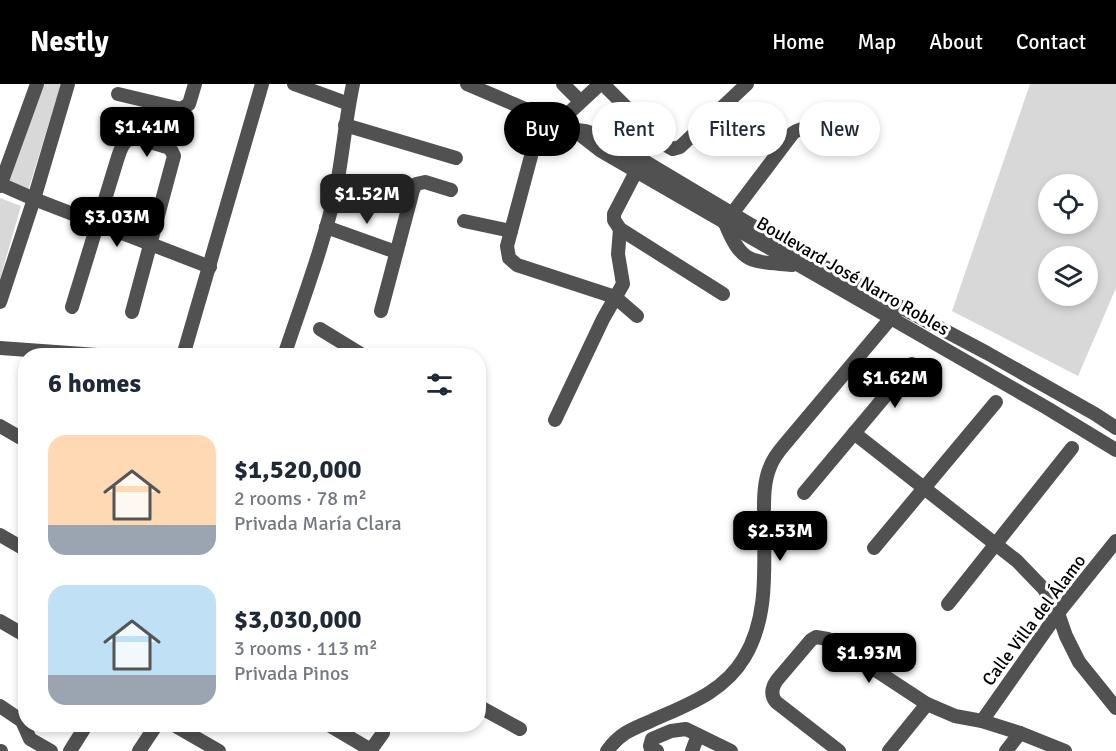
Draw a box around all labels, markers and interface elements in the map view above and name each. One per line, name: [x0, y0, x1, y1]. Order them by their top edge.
text: Nestly: [30, 25, 109, 59]
text: Home: [772, 29, 825, 55]
text: Map: [858, 29, 896, 55]
text: About: [929, 29, 983, 55]
text: Contact: [1016, 29, 1086, 55]
chip: Buy: [504, 102, 580, 156]
chip: Rent: [592, 102, 676, 156]
chip: Filters: [688, 102, 787, 156]
chip: New: [799, 102, 880, 156]
pin: $1.41M: [98, 107, 196, 158]
text: $1.41M: [114, 114, 180, 139]
pin: $1.52M: [318, 174, 416, 225]
map controls: [1038, 174, 1098, 306]
button: locate: [1038, 174, 1098, 234]
text: $1.52M: [334, 181, 400, 206]
pin: $3.03M: [68, 197, 166, 248]
text: $3.03M: [84, 204, 150, 229]
street label: Boulevard José Narro Robles: [753, 212, 953, 340]
button: layers: [1038, 246, 1098, 306]
pin: $1.62M: [846, 358, 944, 409]
text: $1.62M: [862, 365, 928, 390]
text: 6 homes: [48, 368, 141, 400]
icon: filters: [423, 368, 456, 401]
text: $1,520,000: [234, 454, 362, 486]
icon: home: [96, 459, 168, 531]
text: 2 rooms · 78 m²: [234, 486, 367, 511]
text: Privada María Clara: [234, 511, 402, 536]
pin: $2.53M: [731, 511, 829, 562]
text: $2.53M: [747, 518, 813, 543]
street label: Calle Villa del Álamo: [978, 550, 1090, 690]
text: $3,030,000: [234, 604, 362, 636]
icon: home: [96, 609, 168, 681]
pin: $1.93M: [820, 633, 918, 684]
text: 3 rooms · 113 m²: [234, 636, 378, 661]
text: $1.93M: [836, 640, 902, 665]
text: Privada Pinos: [234, 661, 349, 686]

